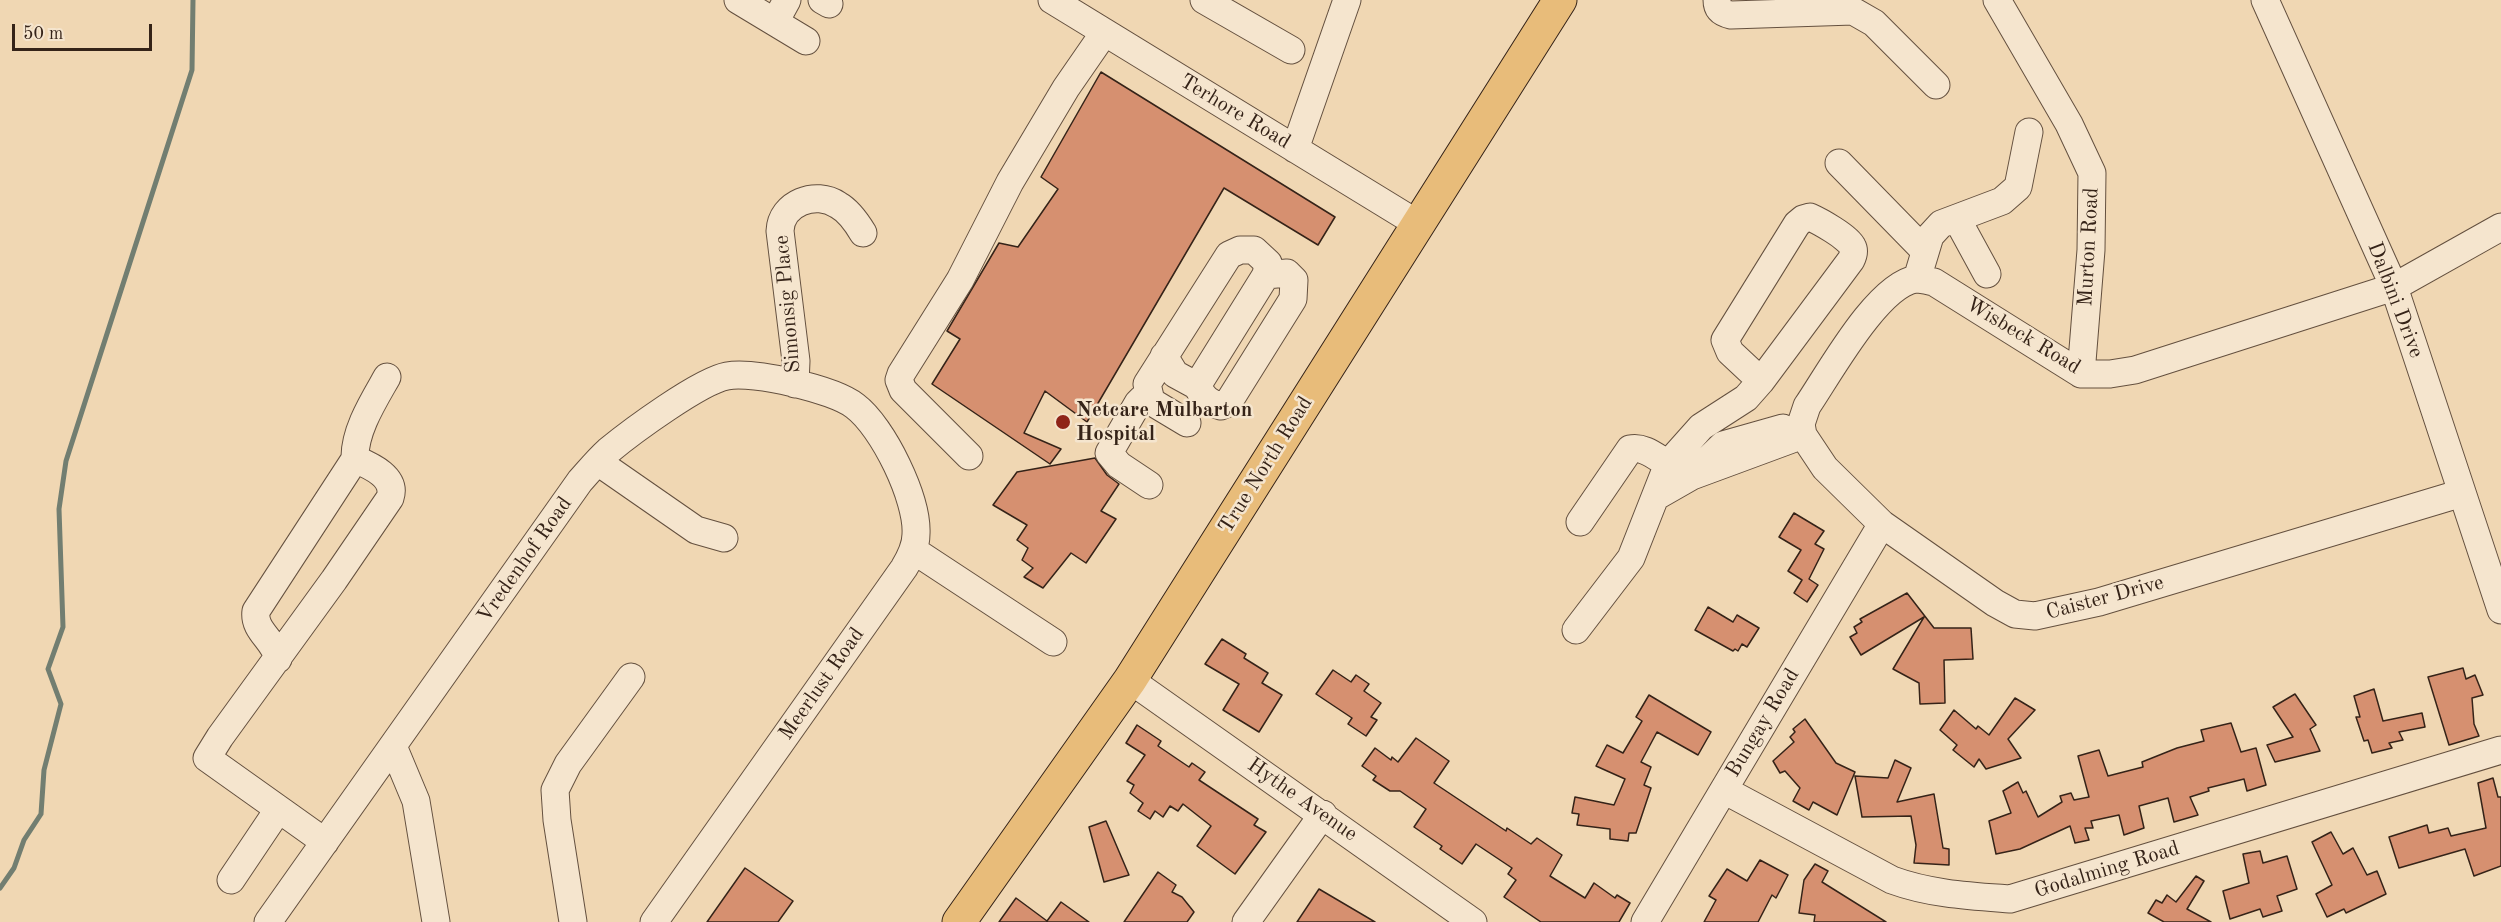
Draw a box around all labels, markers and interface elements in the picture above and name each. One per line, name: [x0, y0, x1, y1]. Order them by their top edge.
scale bar: [15, 12, 154, 50]
text: 50 m: [23, 25, 63, 43]
street label: Terhore Road: [1175, 69, 1295, 155]
street label: Murton Road: [2073, 187, 2105, 307]
street label: Simonsig Place: [769, 234, 807, 374]
street label: Dalbini Drive: [2361, 238, 2429, 362]
street label: Wisbeck Road: [1961, 292, 2085, 380]
street label: True North Road: [1214, 392, 1318, 538]
place label: Netcare Mulbarton Hospital: [1076, 397, 1252, 447]
marker: Netcare Mulbarton Hospital: [1054, 413, 1072, 431]
street label: Vredenhof Road: [472, 492, 578, 628]
street label: Caister Drive: [2043, 570, 2167, 626]
street label: Meerlust Road: [774, 623, 870, 745]
street label: Bungay Road: [1721, 664, 1805, 782]
street label: Hythe Avenue: [1242, 753, 1362, 847]
street label: Godalming Road: [2031, 836, 2183, 904]

